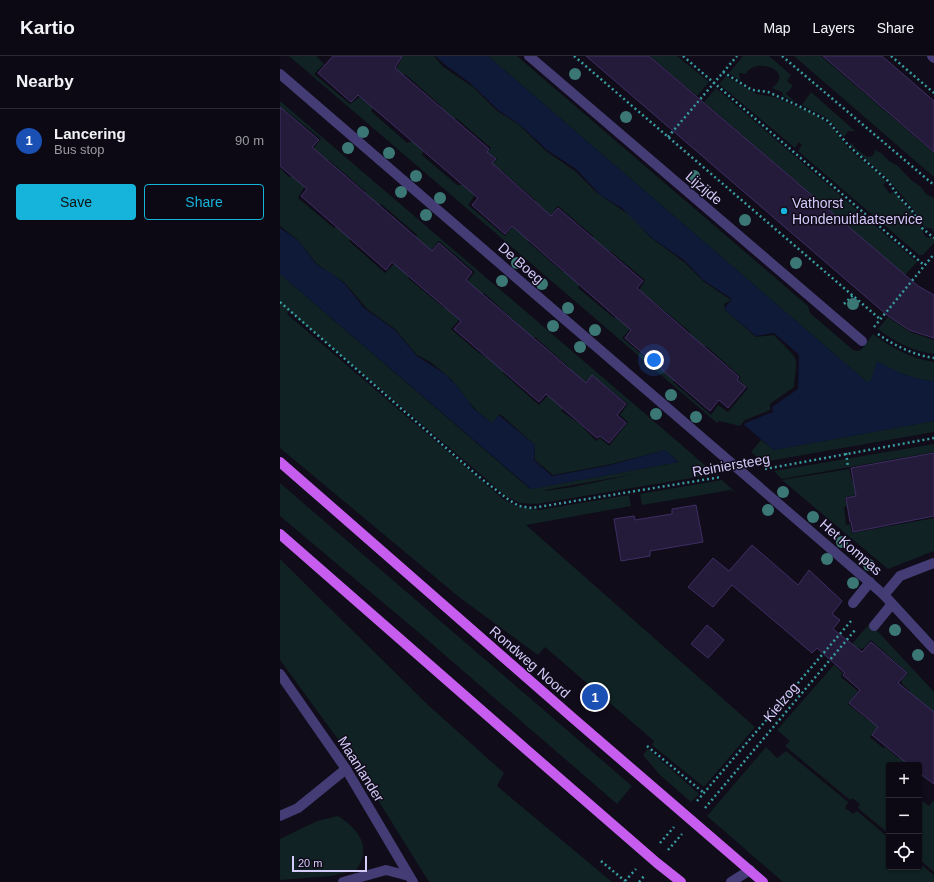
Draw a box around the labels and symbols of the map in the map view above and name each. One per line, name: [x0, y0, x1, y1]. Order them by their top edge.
street label: Lijzijde: [682, 168, 726, 208]
place label: Vathorst Hondenuitlaatservice: [792, 195, 923, 227]
marker: Vathorst Hondenuitlaatservice: [779, 206, 789, 216]
street label: De Boeg: [495, 239, 547, 287]
your location: [644, 350, 664, 370]
street label: Reiniersteeg: [691, 450, 771, 480]
street label: Het Kompas: [817, 516, 885, 578]
street label: Rondweg Noord: [487, 623, 573, 701]
street label: Kielzog: [760, 679, 802, 725]
pin: 1: [582, 682, 608, 712]
street label: Maanlander: [335, 733, 388, 805]
scale bar: [292, 854, 367, 873]

